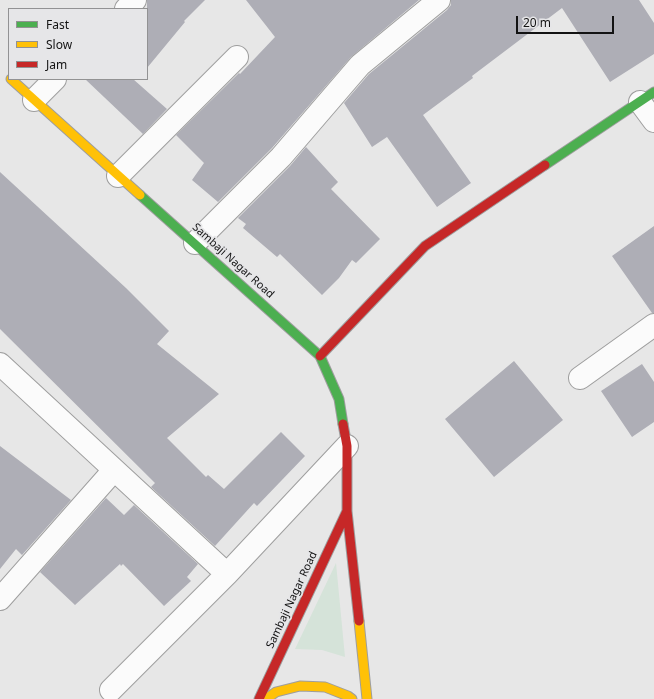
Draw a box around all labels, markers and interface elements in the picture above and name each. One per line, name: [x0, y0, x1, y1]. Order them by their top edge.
legend: [8, 8, 148, 80]
scale bar: [518, 8, 616, 34]
text: 20 m: [523, 14, 551, 31]
text: Fast: [46, 16, 69, 33]
text: Slow: [46, 36, 72, 53]
text: Jam: [46, 56, 67, 73]
street label: Sambaji Nagar Road: [189, 221, 277, 301]
street label: Sambaji Nagar Road: [264, 550, 320, 650]

